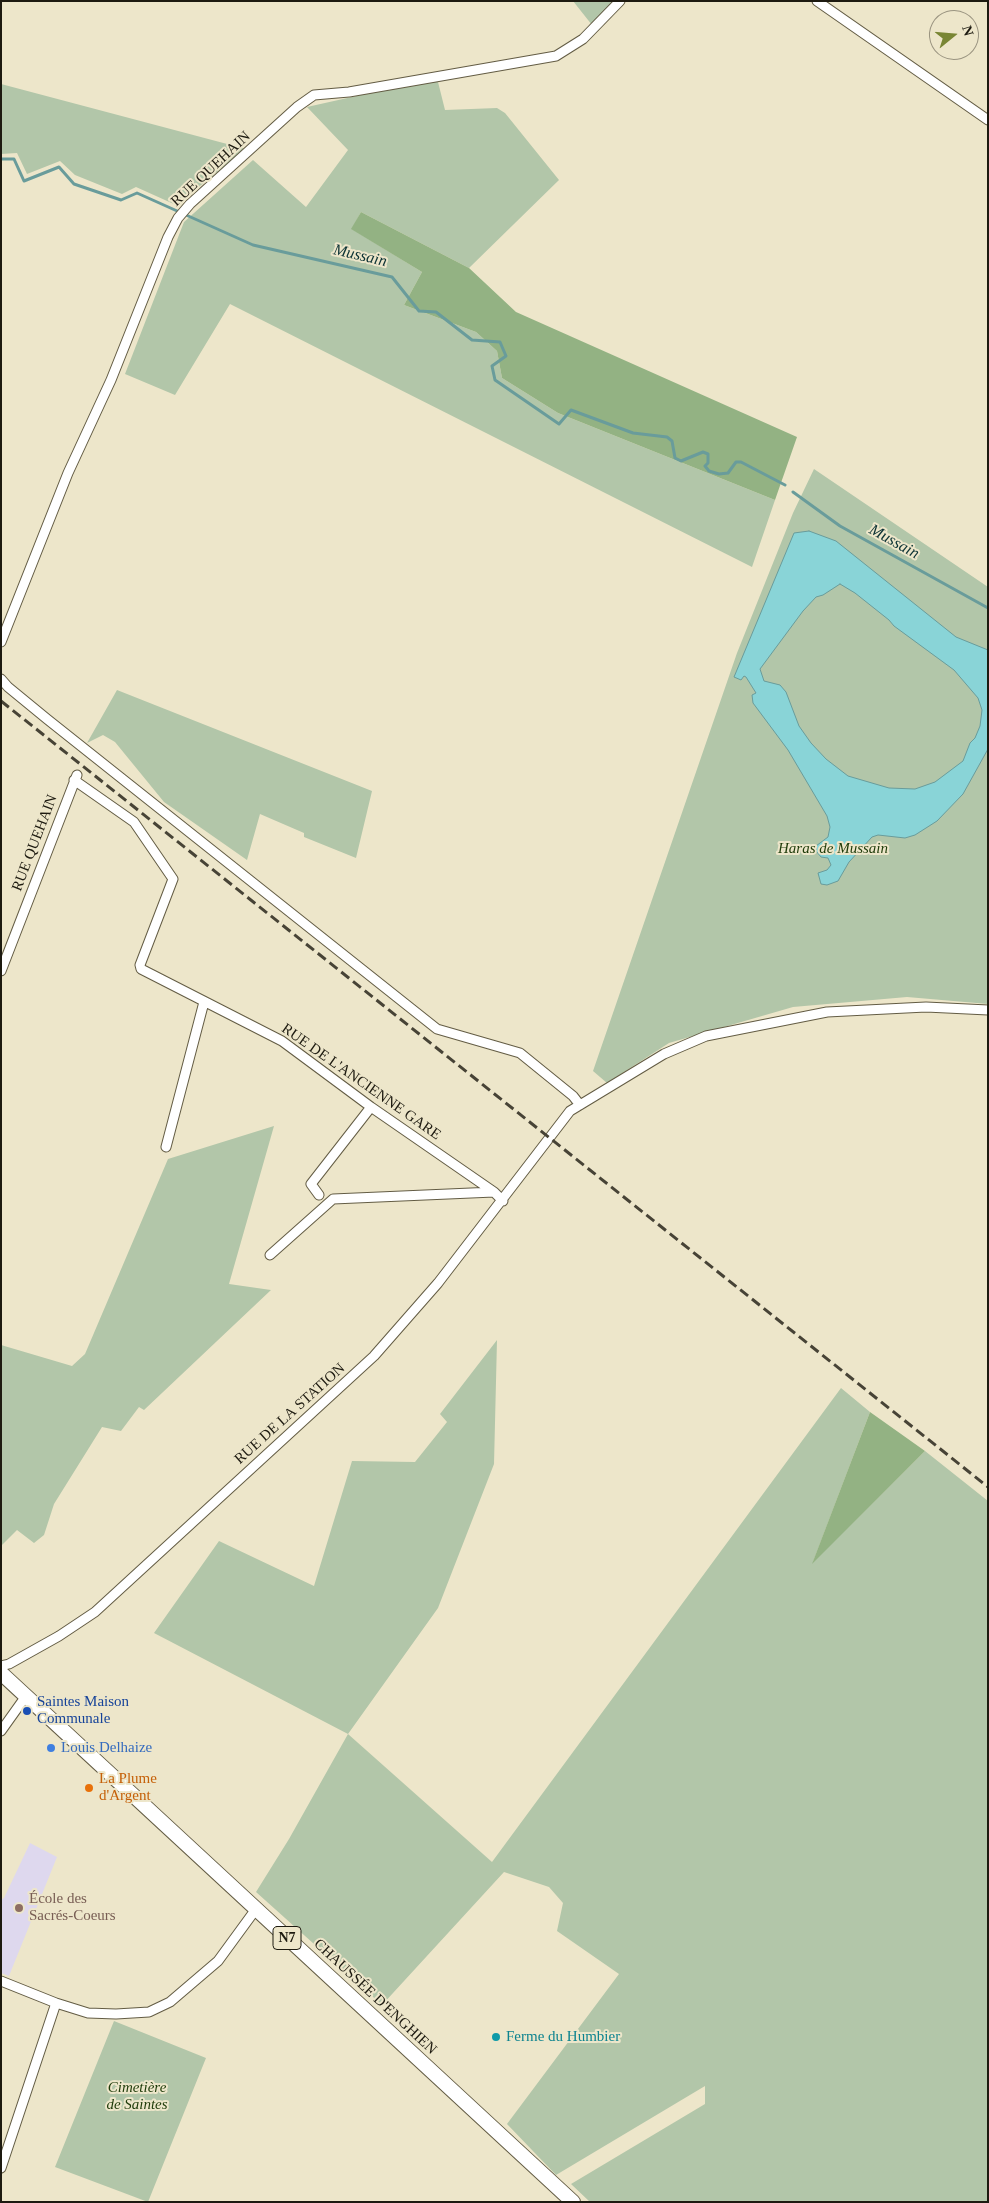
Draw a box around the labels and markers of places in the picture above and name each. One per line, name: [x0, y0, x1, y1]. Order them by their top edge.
place label: Saintes Maison Communale: [37, 1693, 129, 1728]
marker: Saintes Maison Communale: [21, 1705, 33, 1717]
place label: Louis Delhaize: [61, 1739, 152, 1757]
marker: Louis Delhaize: [45, 1742, 57, 1754]
place label: La Plume d'Argent: [99, 1770, 157, 1805]
marker: La Plume d'Argent: [83, 1782, 95, 1794]
place label: École des Sacrés-Coeurs: [29, 1890, 116, 1925]
marker: École des Sacrés-Coeurs: [13, 1902, 25, 1914]
place label: Ferme du Humbier: [506, 2028, 620, 2046]
marker: Ferme du Humbier: [490, 2031, 502, 2043]

